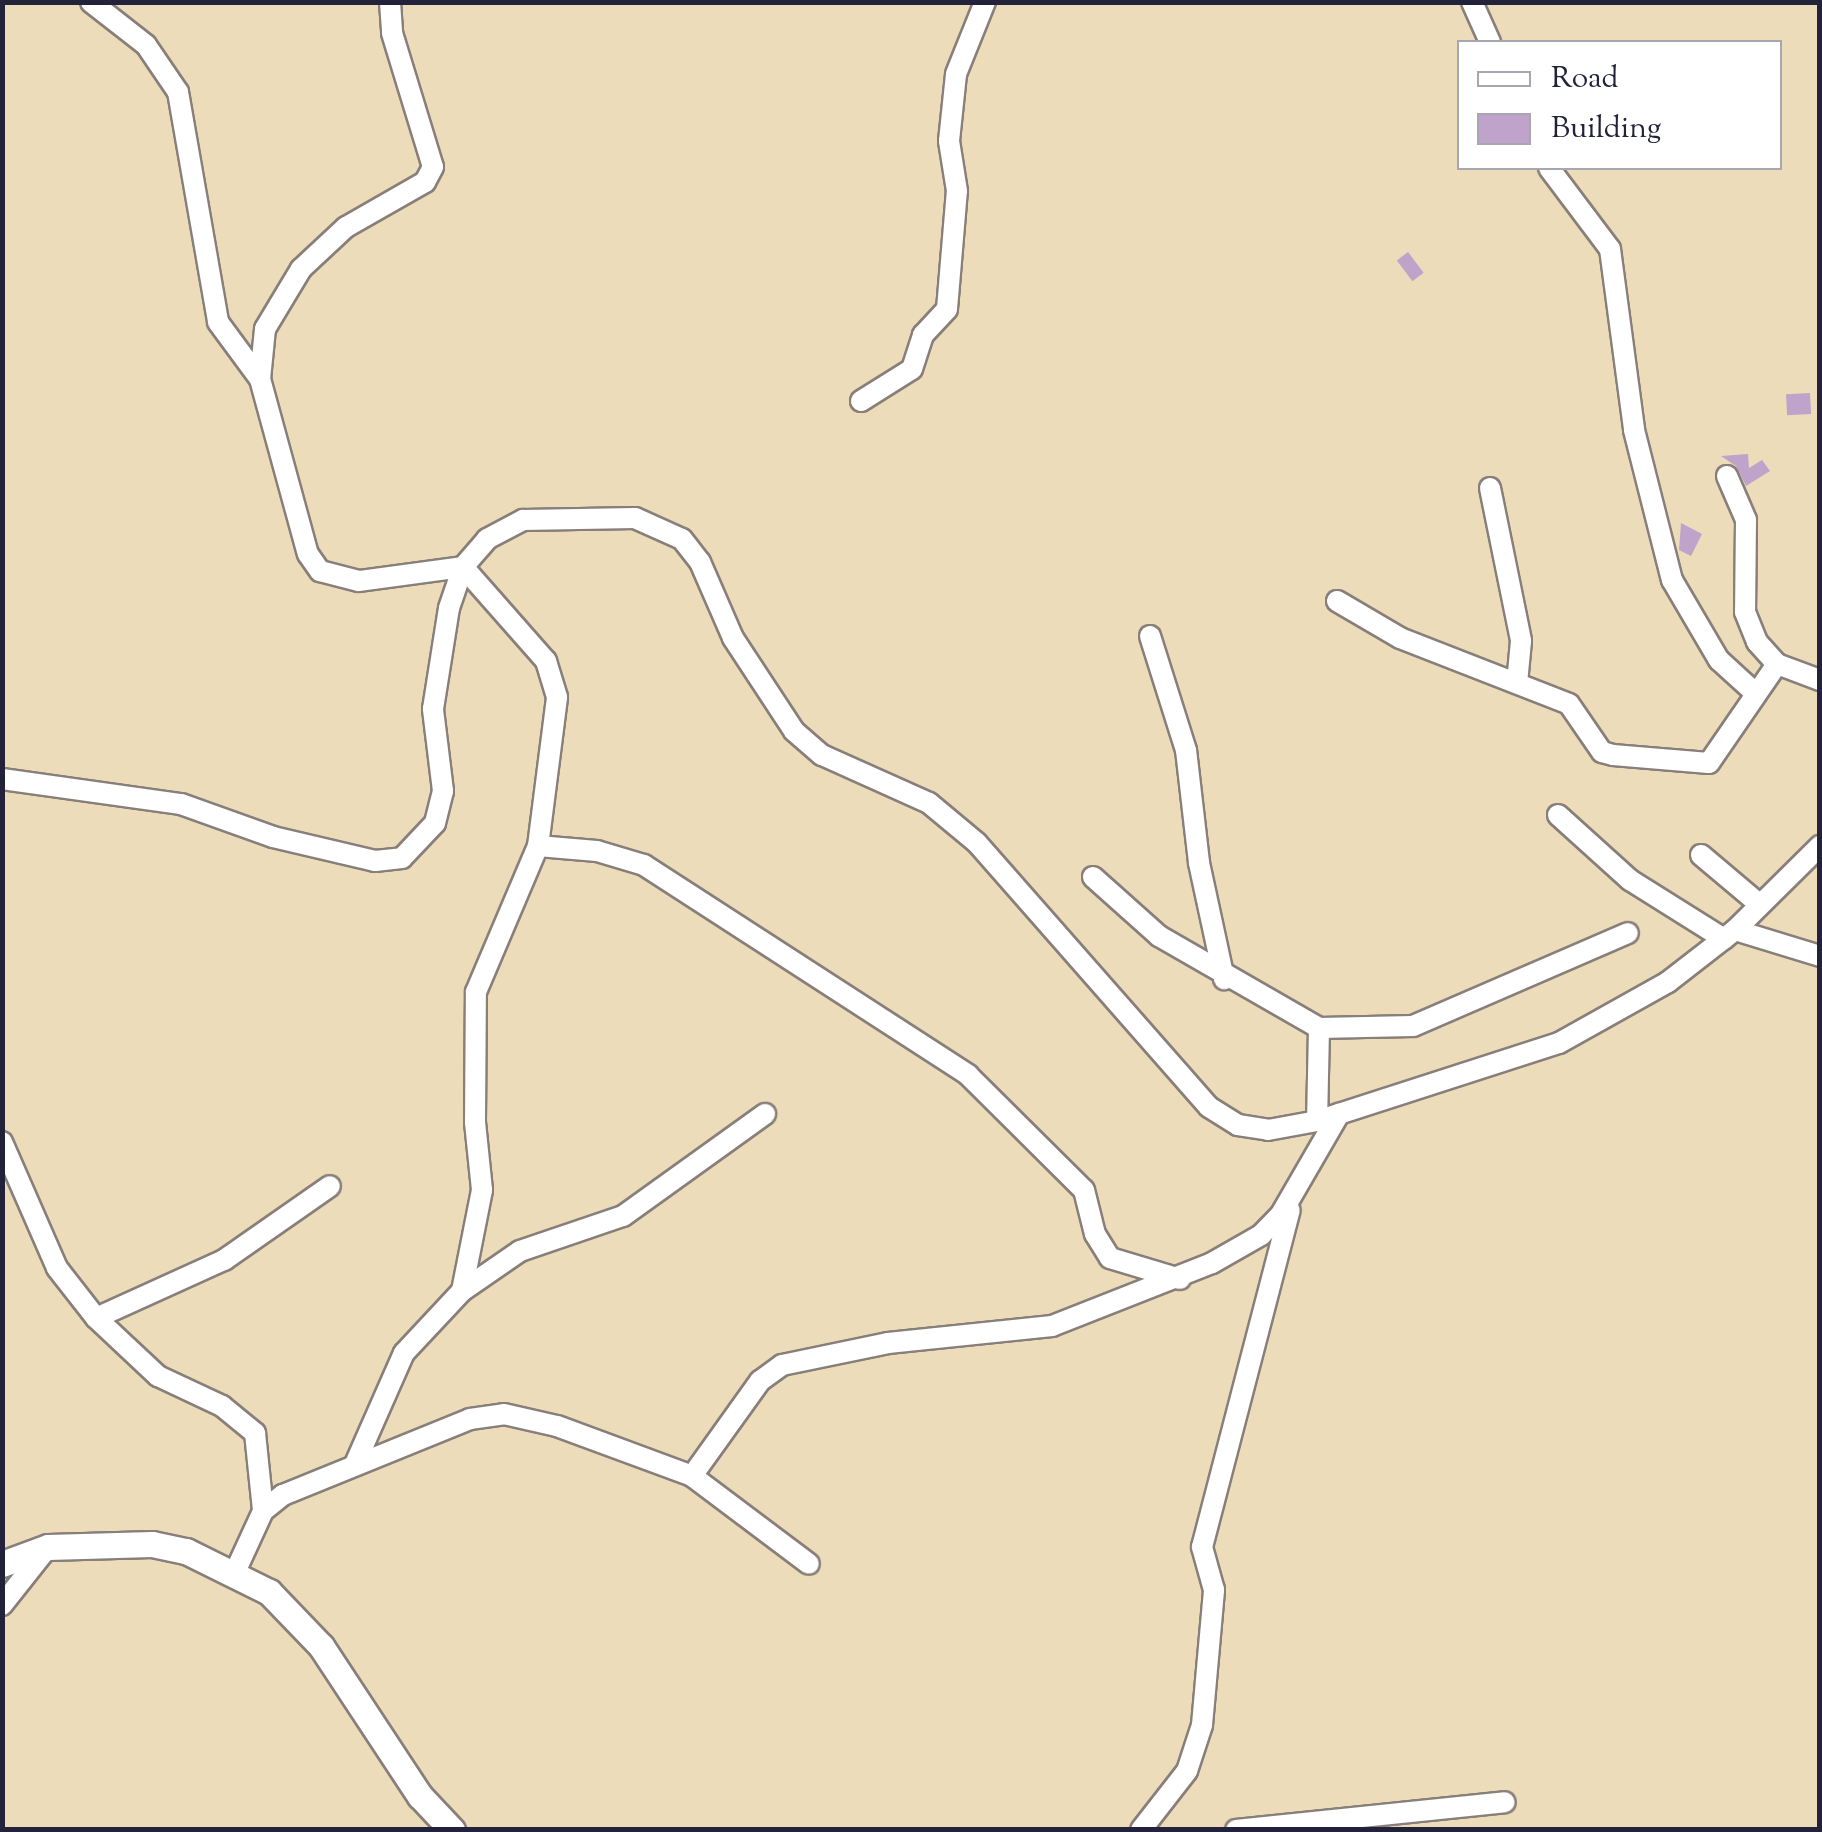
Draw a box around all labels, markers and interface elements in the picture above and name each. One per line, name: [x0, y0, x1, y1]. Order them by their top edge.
legend: [1457, 40, 1782, 170]
text: Road: [1551, 58, 1618, 101]
text: Building: [1551, 108, 1661, 151]

